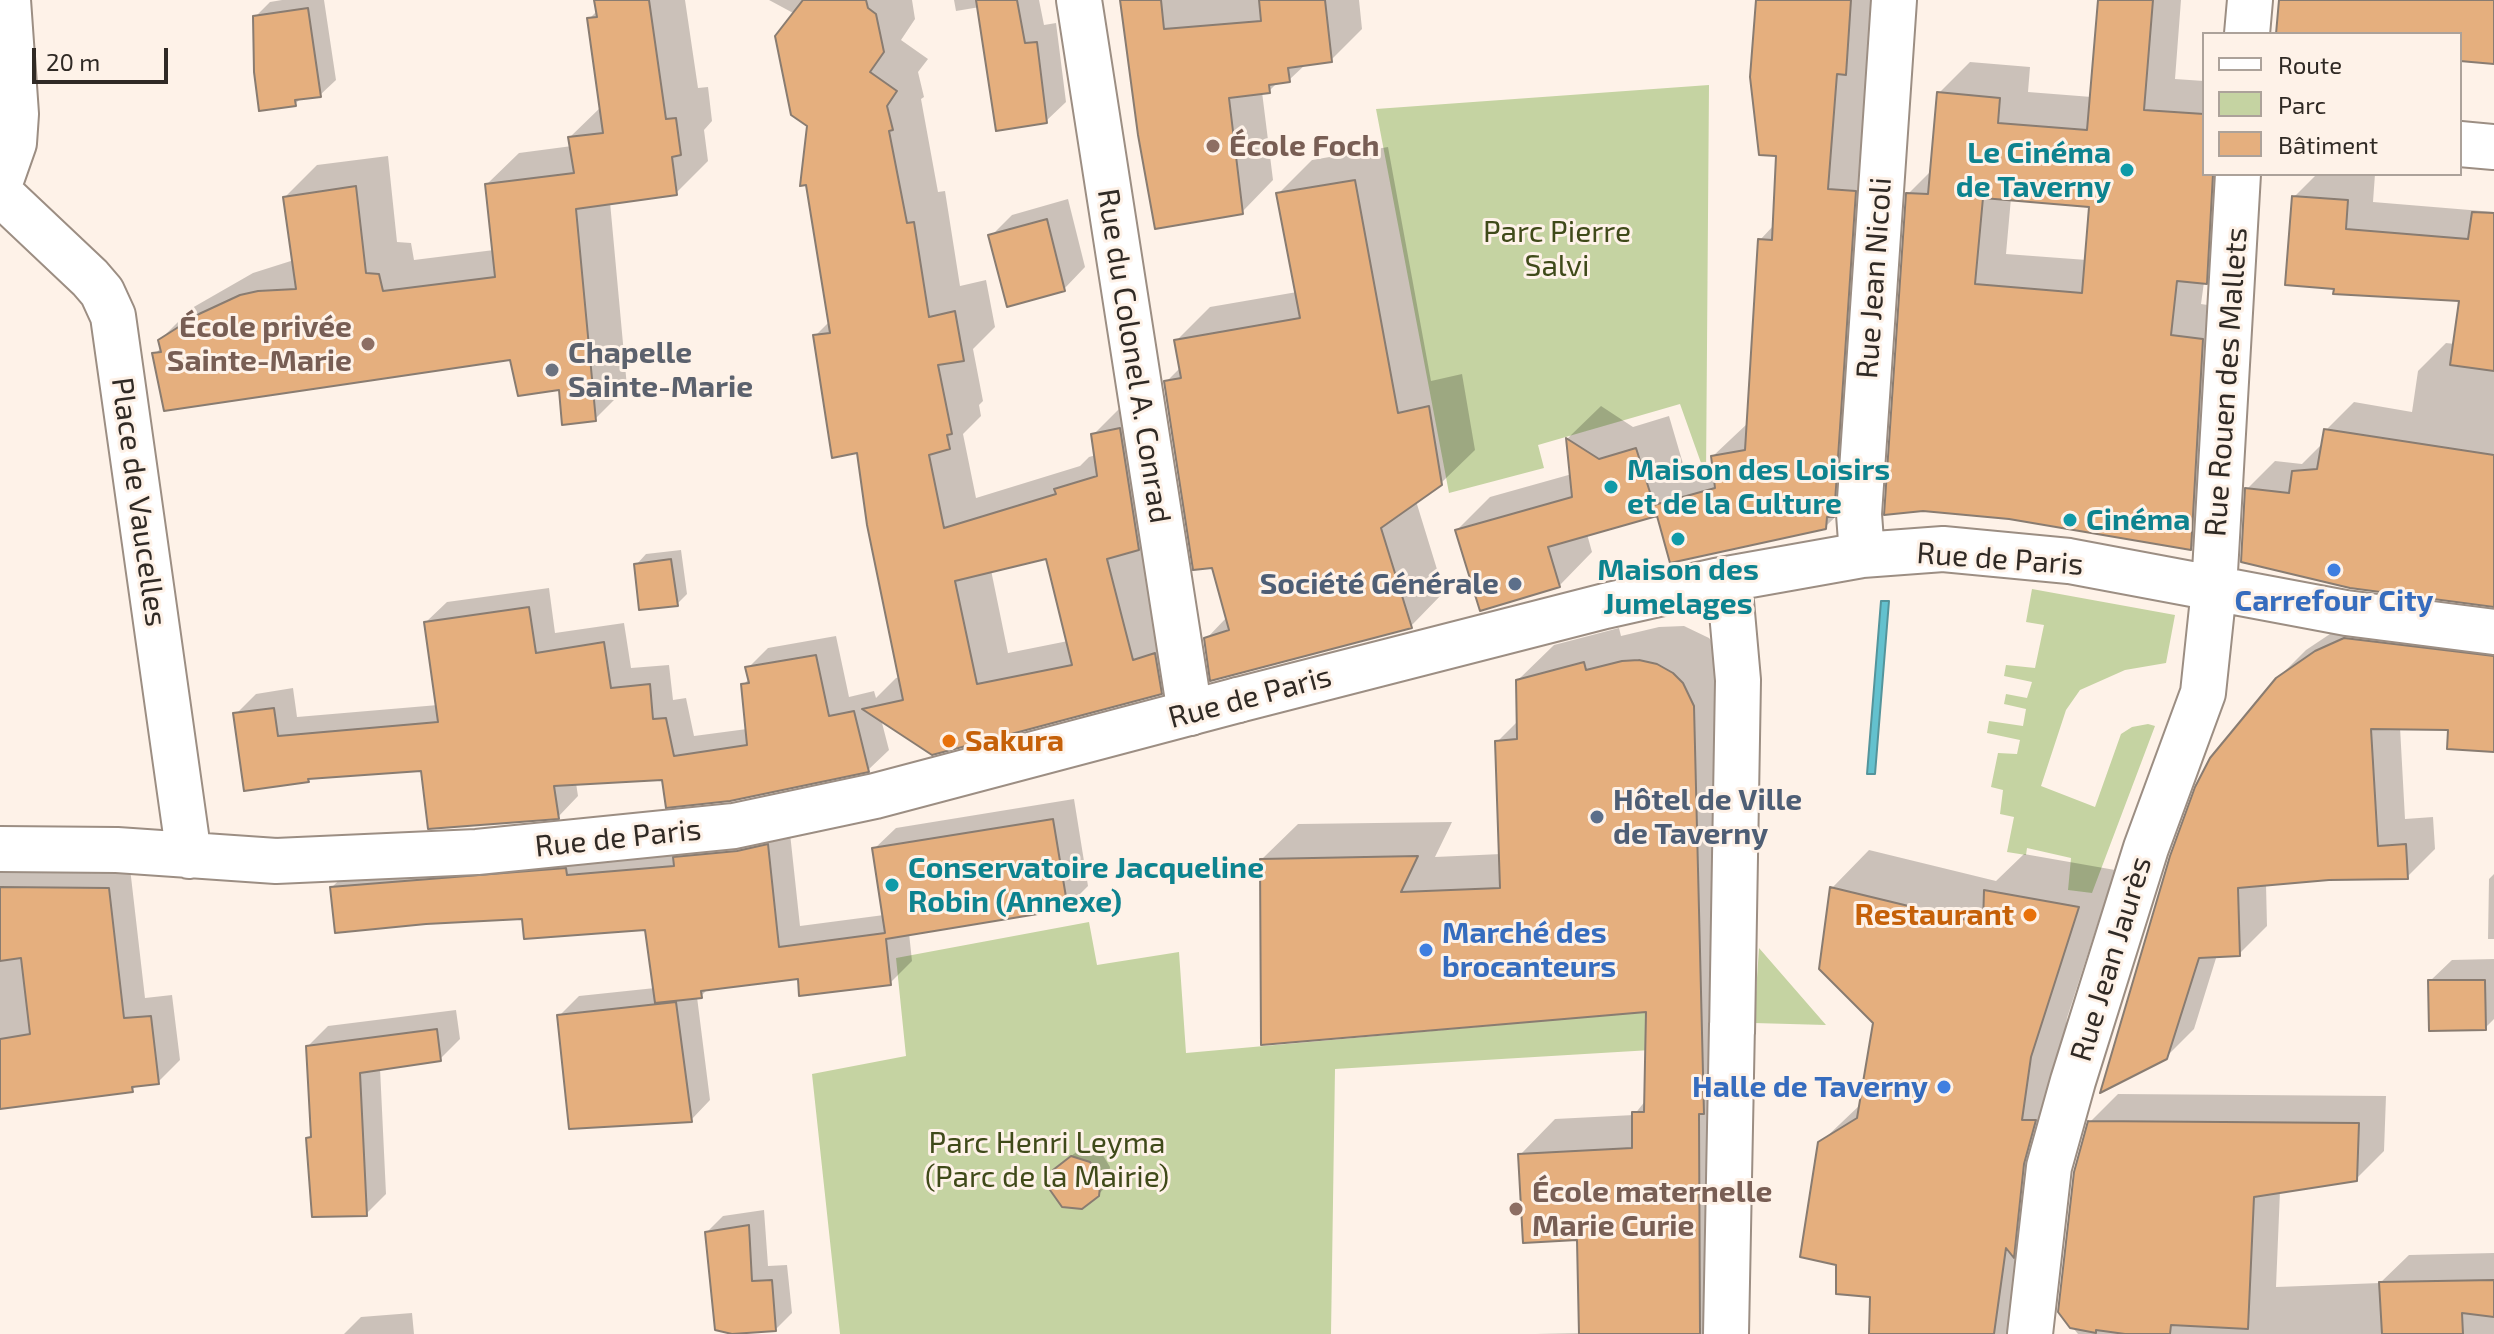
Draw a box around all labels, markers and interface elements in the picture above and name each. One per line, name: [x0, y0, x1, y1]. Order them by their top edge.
scale bar: [36, 32, 172, 82]
legend: [2202, 32, 2462, 176]
text: 20 m: [46, 47, 100, 76]
text: Route: [2278, 50, 2342, 79]
text: Parc: [2278, 90, 2326, 119]
place label: École Foch: [1229, 128, 1380, 164]
text: Bâtiment: [2278, 130, 2378, 159]
place label: Le Cinéma de Taverny: [1956, 135, 2111, 206]
marker: École Foch: [1204, 137, 1222, 155]
marker: Le Cinéma de Taverny: [2118, 161, 2136, 179]
street label: Rue Jean Nicoli: [1849, 176, 1899, 380]
street label: Rue du Colonel A. Conrad: [1090, 186, 1178, 526]
park label: Parc Pierre Salvi: [1483, 214, 1631, 284]
street label: Rue Rouen des Mallets: [2197, 226, 2255, 538]
place label: École privée Sainte-Marie: [167, 309, 352, 380]
marker: École privée Sainte-Marie: [359, 335, 377, 353]
place label: Chapelle Sainte-Marie: [568, 335, 753, 406]
marker: Chapelle Sainte-Marie: [543, 361, 561, 379]
street label: Place de Vaucelles: [104, 375, 174, 629]
place label: Maison des Loisirs et de la Culture: [1627, 452, 1890, 522]
marker: Maison des Loisirs et de la Culture: [1602, 478, 1620, 496]
place label: Cinéma: [2086, 502, 2190, 538]
marker: Cinéma: [2061, 511, 2079, 529]
marker: Maison des Jumelages: [1669, 530, 1687, 548]
street label: Rue de Paris: [1915, 535, 2085, 583]
place label: Maison des Jumelages: [1597, 552, 1759, 622]
marker: Carrefour City: [2325, 561, 2343, 579]
place label: Société Générale: [1260, 566, 1499, 602]
marker: Société Générale: [1506, 575, 1524, 593]
place label: Carrefour City: [2235, 583, 2433, 619]
street label: Rue de Paris: [1165, 658, 1335, 736]
place label: Sakura: [965, 723, 1064, 759]
marker: Sakura: [940, 732, 958, 750]
place label: Hôtel de Ville de Taverny: [1613, 782, 1802, 852]
marker: Hôtel de Ville de Taverny: [1588, 808, 1606, 826]
street label: Rue de Paris: [533, 811, 703, 865]
place label: Conservatoire Jacqueline Robin (Annexe): [908, 850, 1264, 920]
street label: Rue Jean Jaurès: [2063, 852, 2159, 1066]
marker: Conservatoire Jacqueline Robin (Annexe): [883, 876, 901, 894]
place label: Restaurant: [1855, 897, 2014, 933]
marker: Restaurant: [2021, 906, 2039, 924]
place label: Marché des brocanteurs: [1442, 915, 1616, 986]
marker: Marché des brocanteurs: [1417, 941, 1435, 959]
place label: Halle de Taverny: [1692, 1069, 1928, 1105]
marker: Halle de Taverny: [1935, 1078, 1953, 1096]
park label: Parc Henri Leyma (Parc de la Mairie): [925, 1125, 1169, 1196]
place label: École maternelle Marie Curie: [1532, 1174, 1772, 1244]
marker: École maternelle Marie Curie: [1507, 1200, 1525, 1218]

